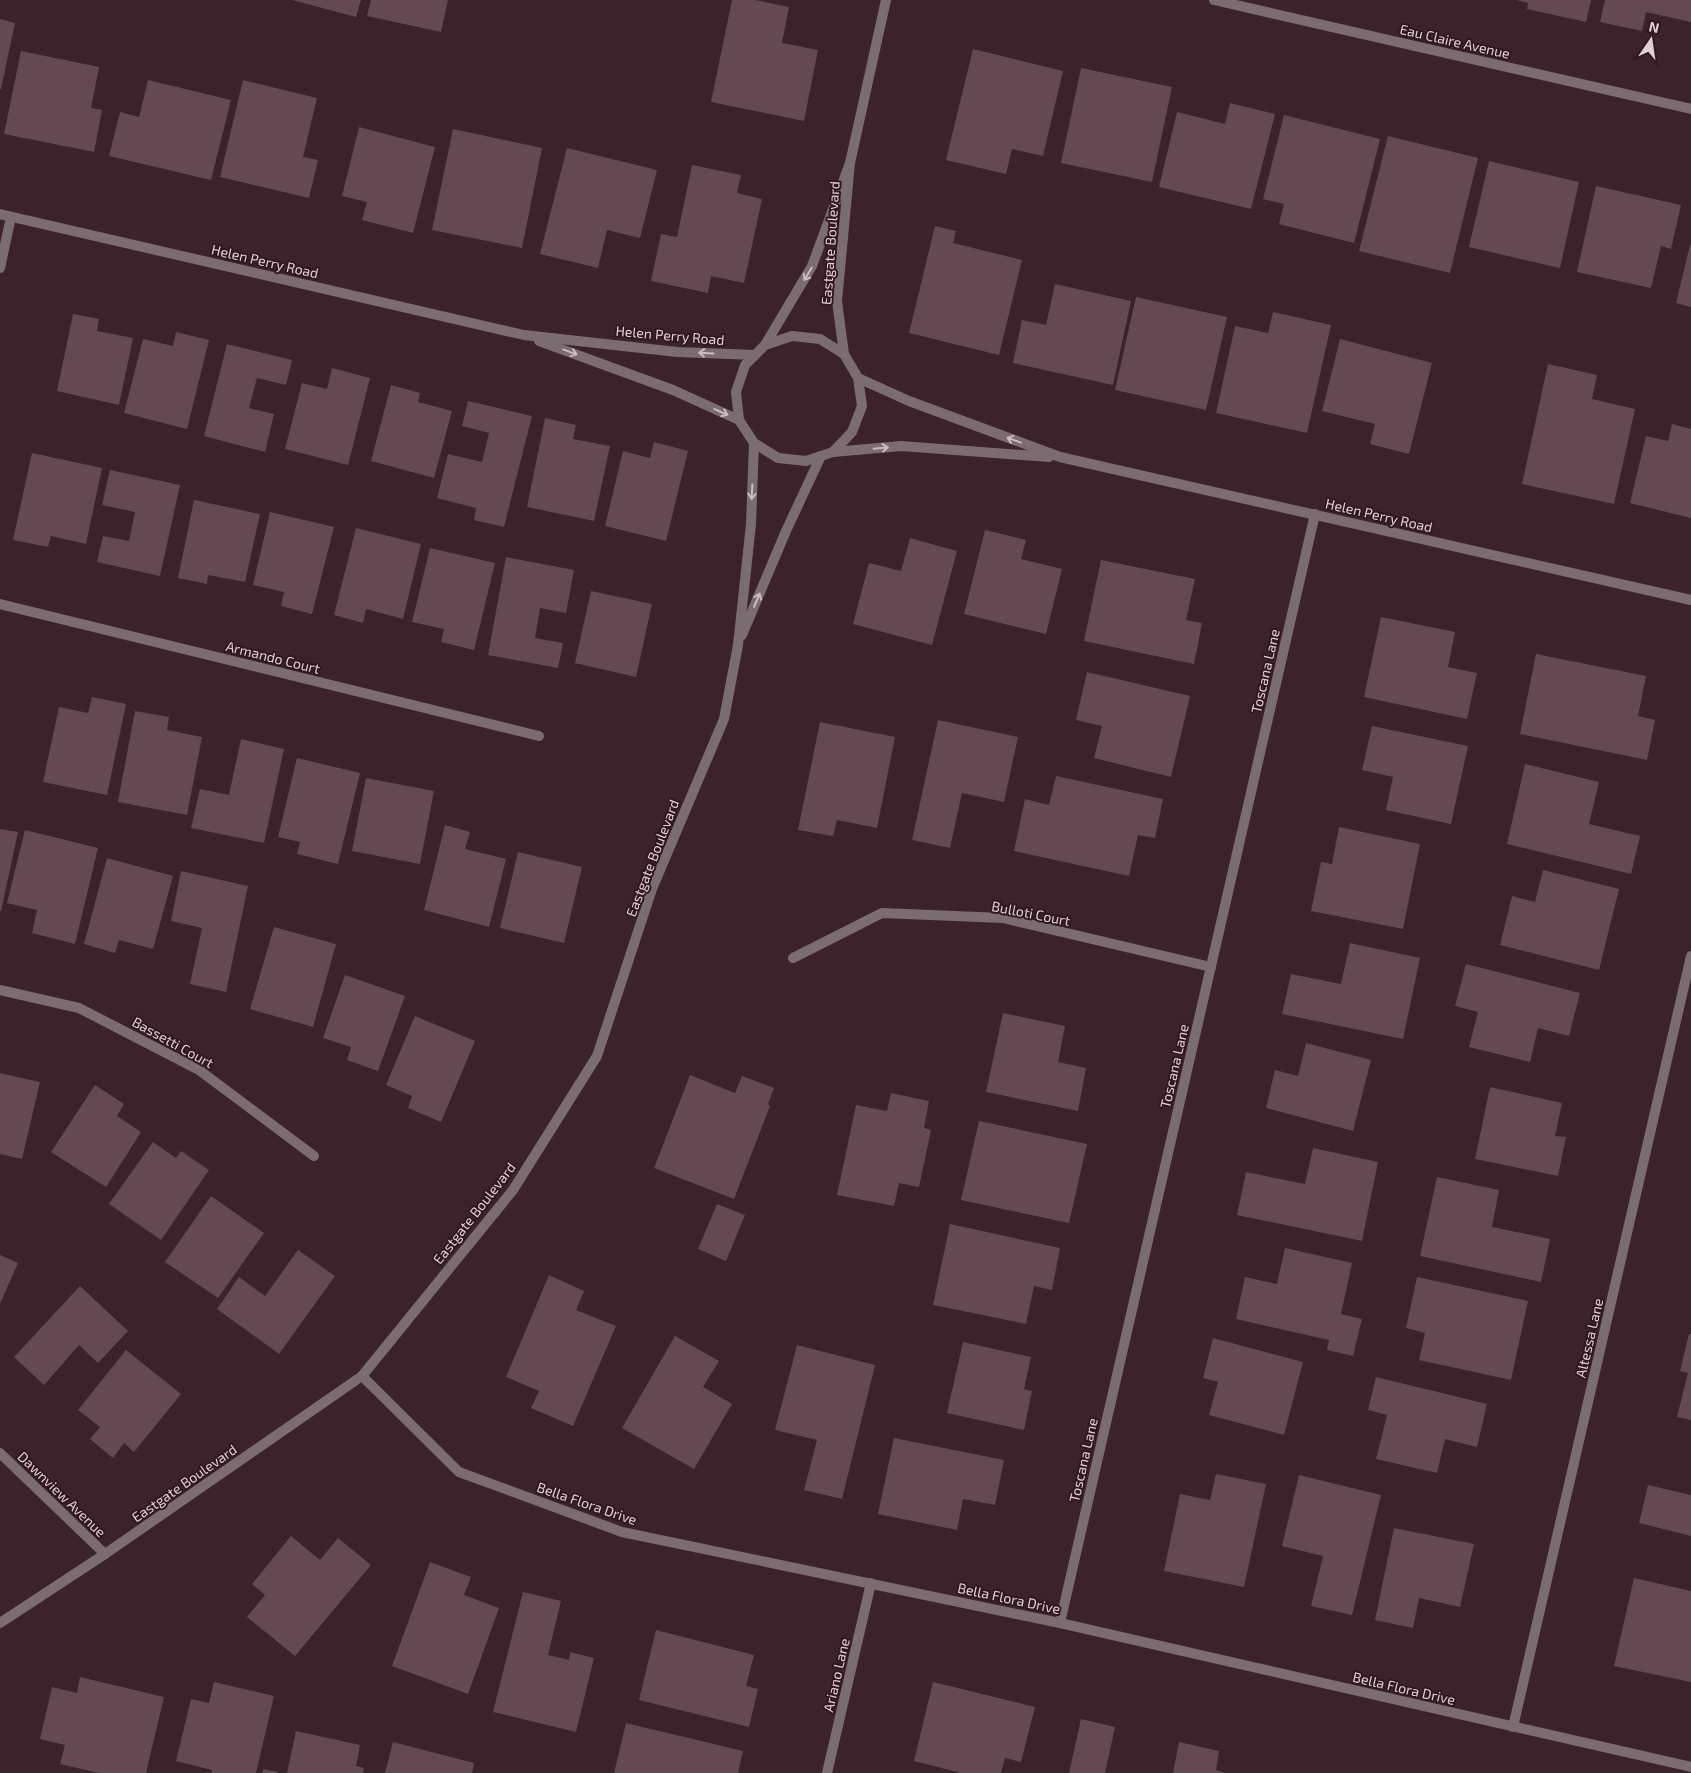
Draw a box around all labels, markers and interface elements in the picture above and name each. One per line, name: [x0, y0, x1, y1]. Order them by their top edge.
north arrow: [1626, 15, 1676, 65]
text: N: [1647, 17, 1661, 36]
street label: Eau Claire Avenue: [1398, 20, 1512, 62]
street label: Eastgate Boulevard: [817, 180, 843, 306]
street label: Helen Perry Road: [210, 240, 320, 282]
one-way arrow: [802, 266, 812, 280]
street label: Helen Perry Road: [615, 322, 725, 348]
one-way arrow: [562, 348, 577, 357]
one-way arrow: [699, 348, 715, 358]
one-way arrow: [713, 407, 728, 417]
one-way arrow: [1007, 435, 1022, 444]
one-way arrow: [873, 443, 889, 453]
one-way arrow: [747, 484, 757, 500]
street label: Helen Perry Road: [1324, 494, 1434, 536]
one-way arrow: [752, 593, 762, 608]
street label: Toscana Lane: [1247, 627, 1283, 715]
street label: Armando Court: [224, 637, 322, 677]
street label: Eastgate Boulevard: [622, 797, 682, 919]
street label: Bulloti Court: [990, 897, 1072, 929]
street label: Bassetti Court: [129, 1013, 217, 1071]
street label: Toscana Lane: [1156, 1022, 1192, 1110]
street label: Eastgate Boulevard: [429, 1159, 519, 1267]
street label: Altessa Lane: [1572, 1297, 1606, 1379]
street label: Toscana Lane: [1065, 1416, 1101, 1504]
street label: Eastgate Boulevard: [128, 1440, 240, 1526]
street label: Dawnview Avenue: [14, 1448, 110, 1540]
street label: Bella Flora Drive: [535, 1478, 639, 1528]
street label: Bella Flora Drive: [956, 1579, 1062, 1617]
street label: Ariano Lane: [819, 1636, 853, 1714]
street label: Bella Flora Drive: [1351, 1668, 1457, 1708]

